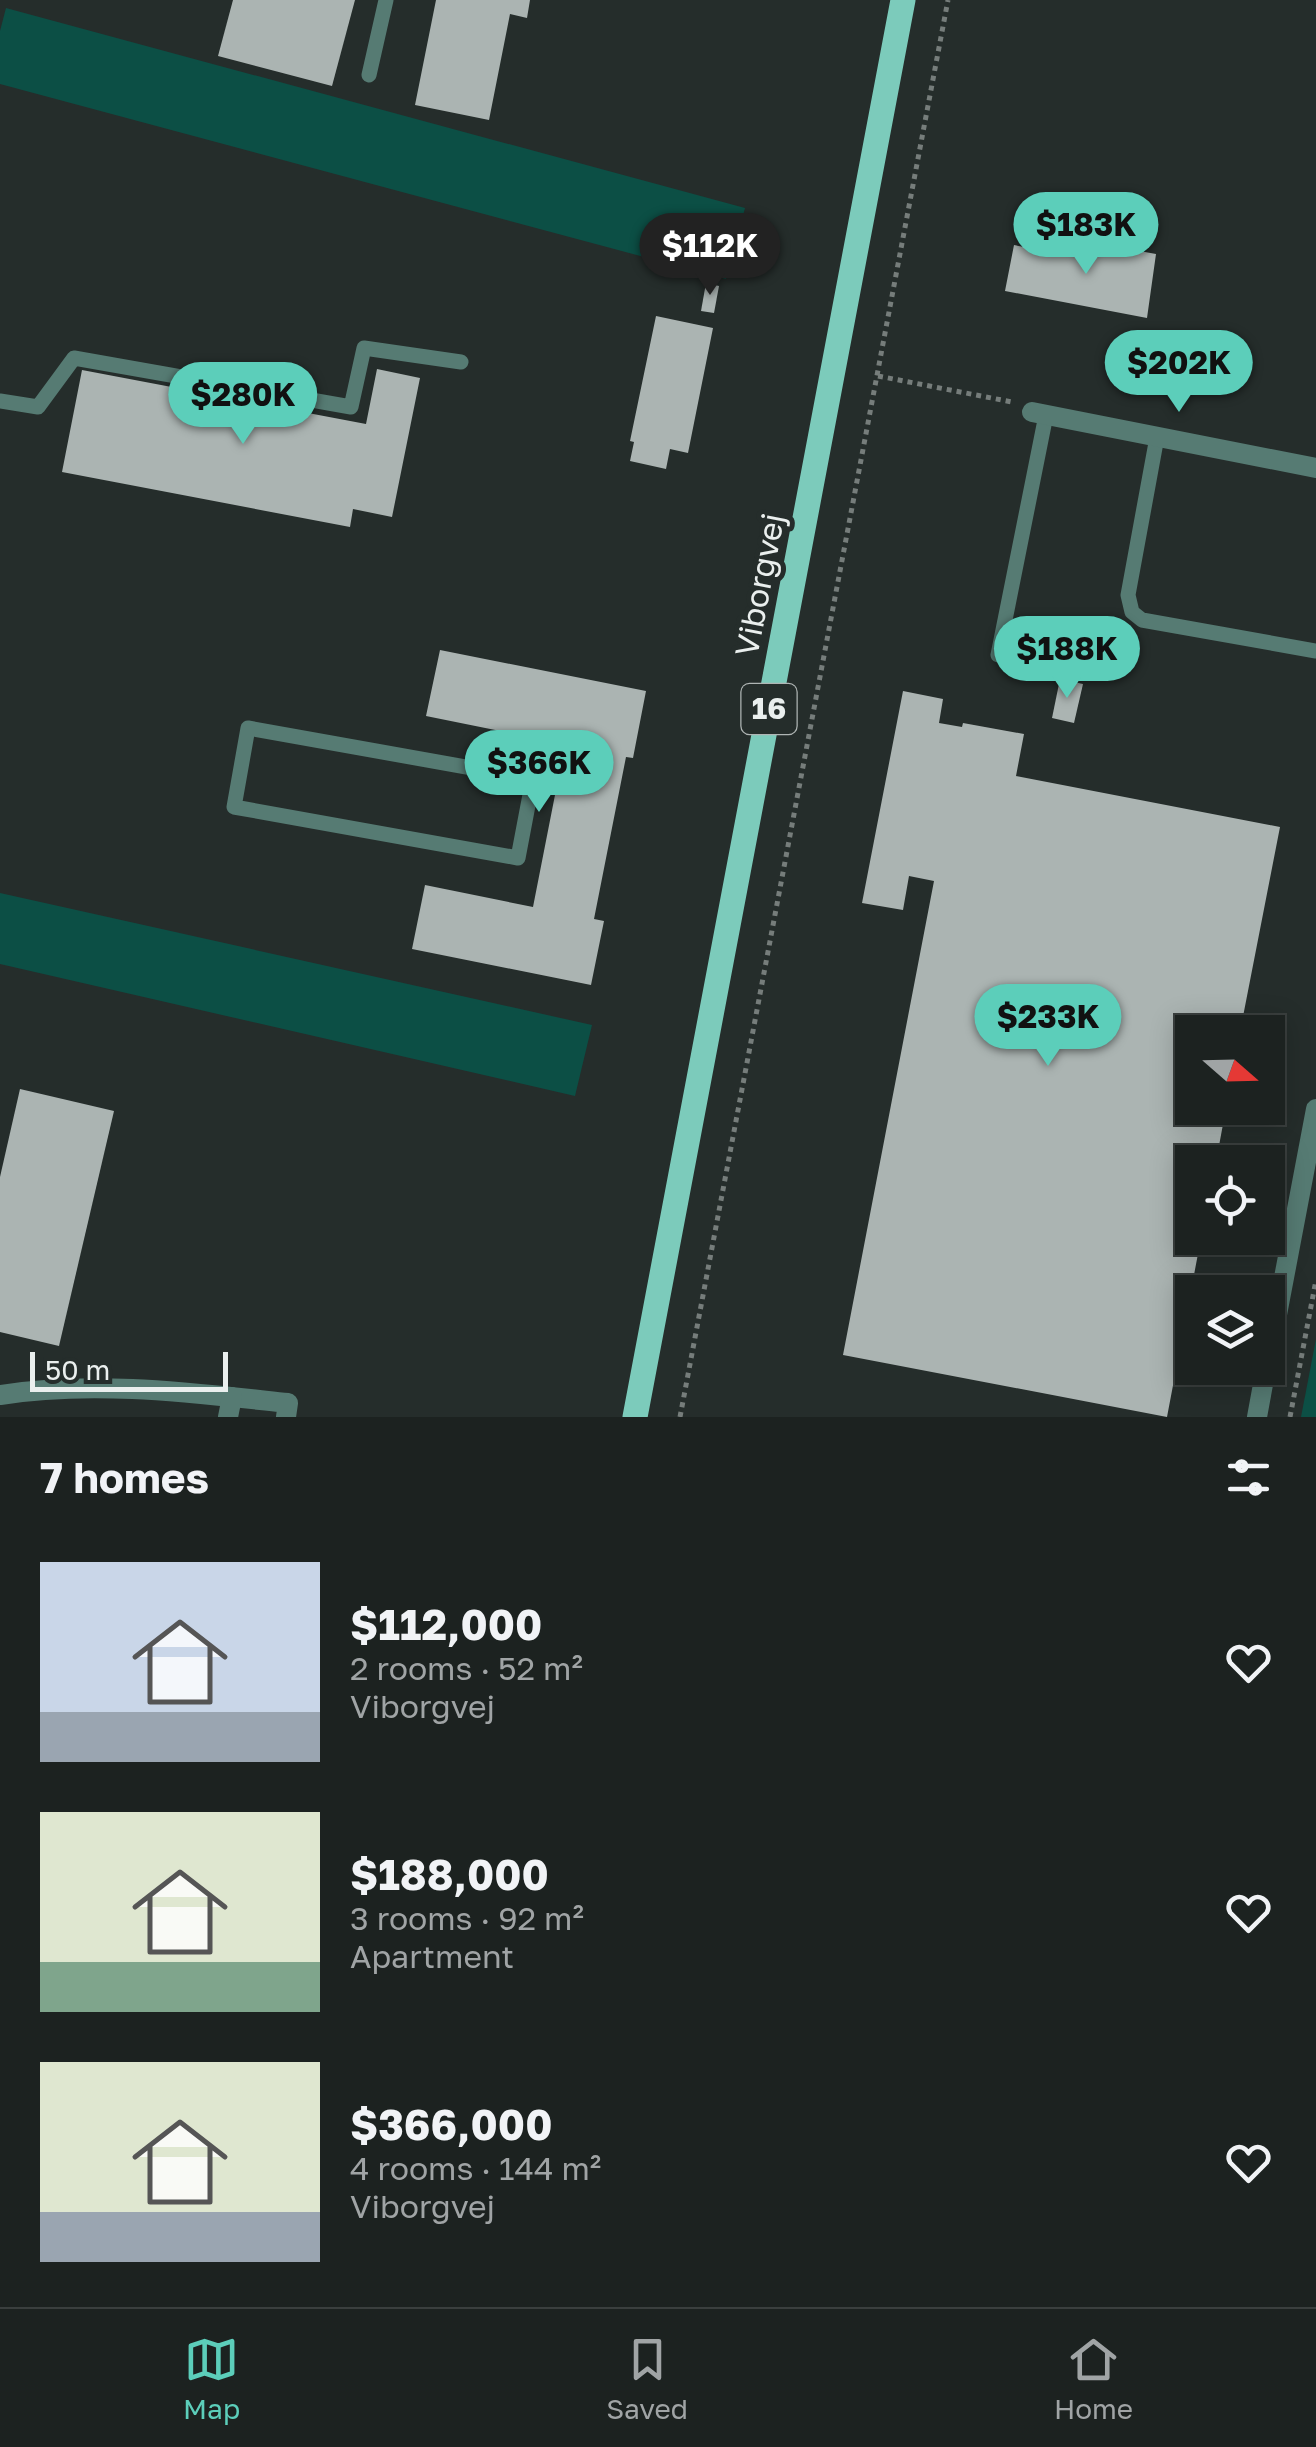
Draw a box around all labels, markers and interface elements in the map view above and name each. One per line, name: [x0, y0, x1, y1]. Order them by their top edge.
pin: $183K: [1016, 192, 1156, 277]
text: $183K: [1035, 205, 1137, 243]
pin: $112K: [640, 213, 780, 298]
text: $112K: [661, 226, 759, 264]
pin: $202K: [1109, 330, 1249, 415]
text: $202K: [1127, 343, 1231, 381]
pin: $280K: [173, 362, 313, 447]
text: $280K: [190, 375, 296, 413]
street label: Viborgvej: [727, 510, 792, 660]
pin: $188K: [997, 616, 1137, 701]
text: $188K: [1016, 629, 1118, 667]
road number: 16: [742, 684, 796, 734]
pin: $366K: [469, 730, 609, 815]
text: $366K: [487, 743, 591, 781]
pin: $233K: [978, 984, 1118, 1069]
text: $233K: [996, 997, 1100, 1035]
north arrow: [1175, 1015, 1285, 1125]
map controls: [1175, 1015, 1285, 1385]
button: locate: [1175, 1145, 1285, 1255]
button: layers: [1175, 1275, 1285, 1385]
scale bar: [30, 1347, 228, 1392]
text: 50 m: [45, 1353, 110, 1386]
icon: filters: [1221, 1450, 1276, 1505]
text: 7 homes: [40, 1452, 209, 1502]
text: $112,000: [350, 1599, 542, 1649]
icon: home: [120, 1602, 240, 1722]
icon: heart: [1221, 1635, 1276, 1690]
text: 2 rooms · 52 m²: [350, 1649, 583, 1687]
text: Viborgvej: [350, 1687, 495, 1725]
text: $188,000: [350, 1849, 549, 1899]
icon: home: [120, 1852, 240, 1972]
icon: heart: [1221, 1885, 1276, 1940]
text: 3 rooms · 92 m²: [350, 1899, 584, 1937]
text: Apartment: [350, 1937, 514, 1975]
text: $366,000: [350, 2099, 552, 2149]
icon: home: [120, 2102, 240, 2222]
icon: heart: [1221, 2135, 1276, 2190]
text: 4 rooms · 144 m²: [350, 2149, 601, 2187]
text: Viborgvej: [350, 2187, 495, 2225]
tab: Map: [183, 2332, 240, 2425]
tab: Saved: [606, 2332, 688, 2425]
tab: Home: [1054, 2332, 1133, 2425]

